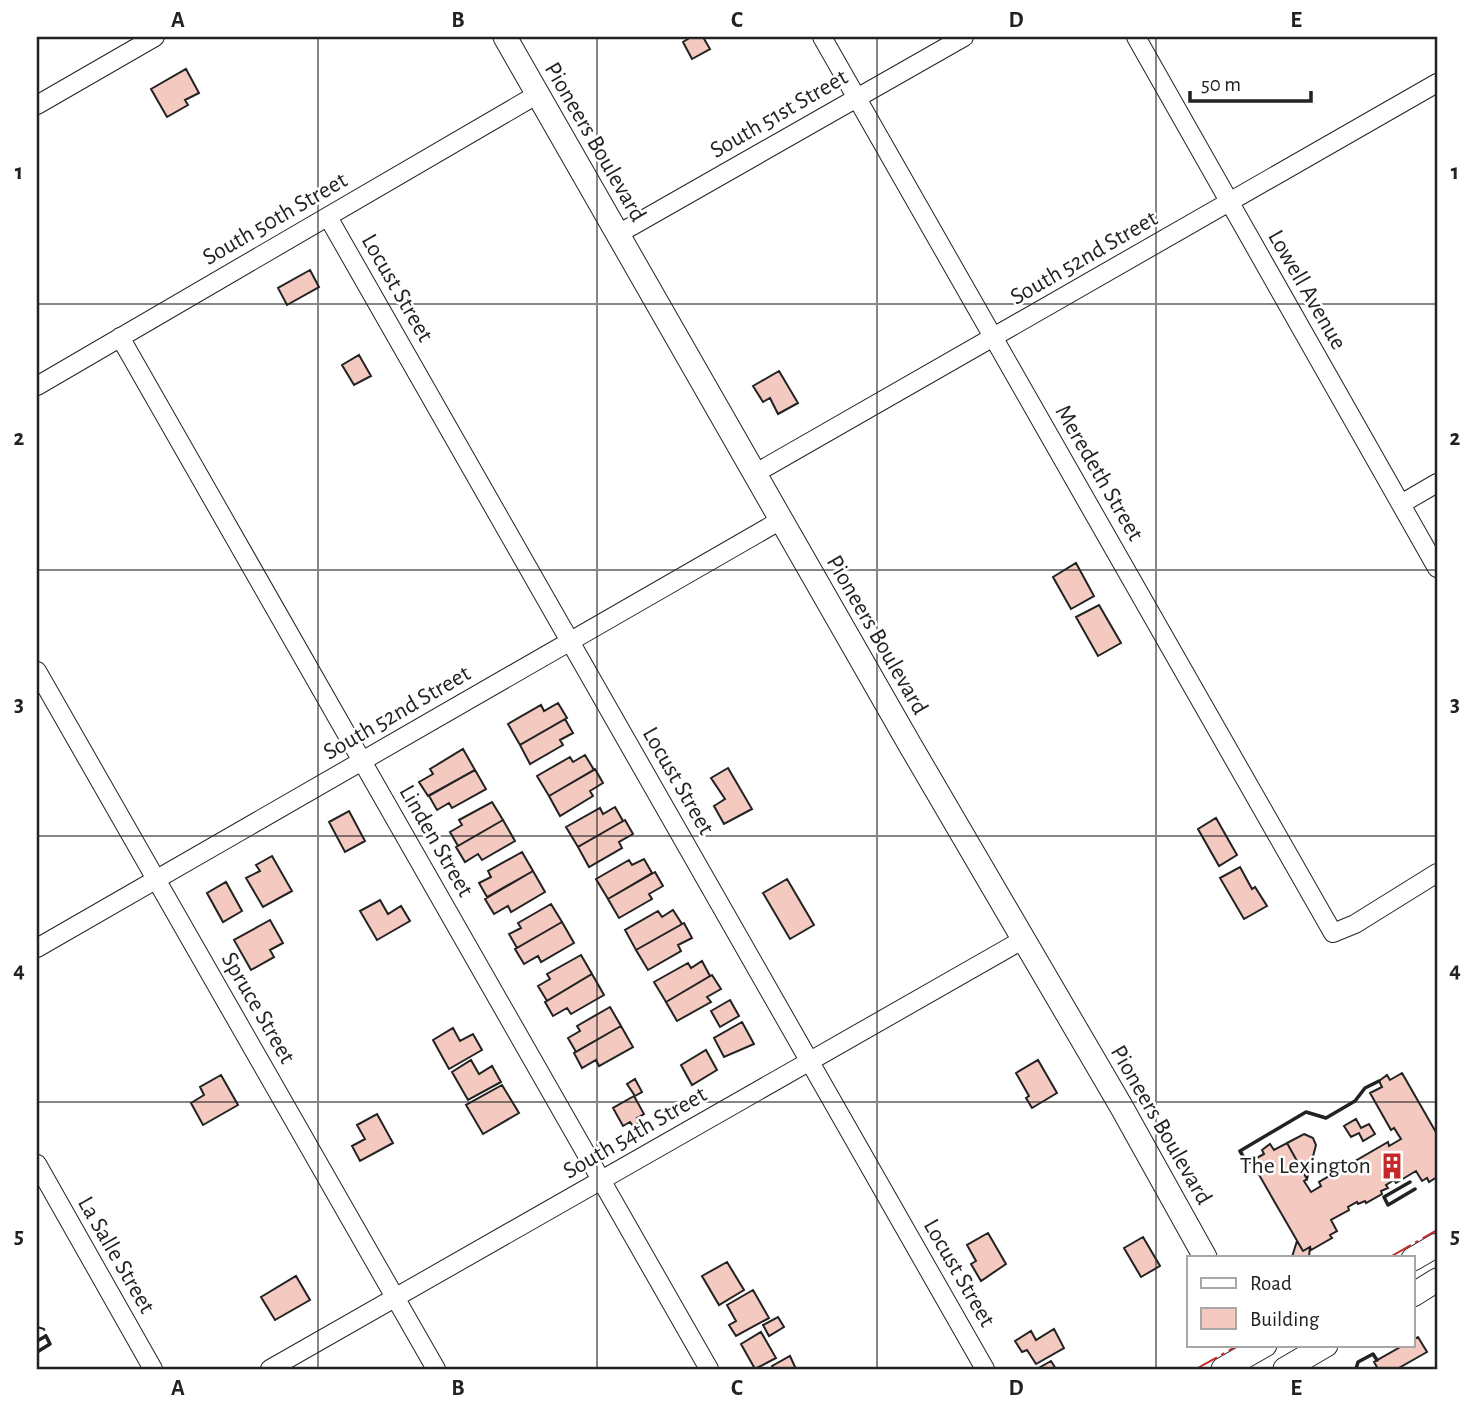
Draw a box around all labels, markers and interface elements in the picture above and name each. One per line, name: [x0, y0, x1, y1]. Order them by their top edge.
text: A: [171, 9, 185, 32]
text: B: [451, 9, 465, 32]
text: C: [731, 9, 743, 32]
text: D: [1008, 9, 1024, 32]
text: E: [1290, 9, 1302, 32]
street label: Pioneers Boulevard: [540, 58, 650, 226]
scale bar: [1190, 60, 1311, 104]
street label: South 51st Street: [706, 65, 852, 163]
text: 50 m: [1201, 74, 1241, 95]
text: 1: [15, 161, 23, 184]
text: 1: [1451, 161, 1459, 184]
street label: South 50th Street: [199, 168, 352, 270]
street label: South 52nd Street: [1006, 206, 1162, 310]
street label: Lowell Avenue: [1263, 226, 1351, 354]
street label: Locust Street: [357, 230, 438, 346]
street label: Meredeth Street: [1051, 401, 1148, 545]
text: 2: [14, 427, 25, 450]
text: 2: [1450, 427, 1461, 450]
street label: Pioneers Boulevard: [822, 551, 932, 719]
street label: South 52nd Street: [319, 661, 475, 765]
text: 3: [14, 693, 24, 716]
text: 3: [1450, 693, 1460, 716]
street label: Locust Street: [638, 723, 719, 839]
street label: Linden Street: [394, 781, 478, 901]
street label: Spruce Street: [217, 948, 300, 1068]
text: 4: [13, 959, 25, 982]
text: 4: [1449, 959, 1461, 982]
street label: Pioneers Boulevard: [1106, 1041, 1216, 1209]
street label: South 54th Street: [559, 1082, 711, 1184]
building icon: The Lexington: [1377, 1151, 1407, 1181]
place label: The Lexington: [1240, 1154, 1371, 1178]
street label: La Salle Street: [73, 1193, 159, 1318]
street label: Locust Street: [919, 1215, 1000, 1331]
text: 5: [14, 1225, 24, 1248]
text: 5: [1450, 1225, 1460, 1248]
legend: [1187, 1256, 1414, 1346]
text: Road: [1250, 1273, 1292, 1294]
text: Building: [1250, 1309, 1320, 1330]
text: A: [171, 1377, 185, 1400]
text: B: [451, 1377, 465, 1400]
text: C: [731, 1377, 743, 1400]
text: D: [1008, 1377, 1024, 1400]
text: E: [1290, 1377, 1302, 1400]

